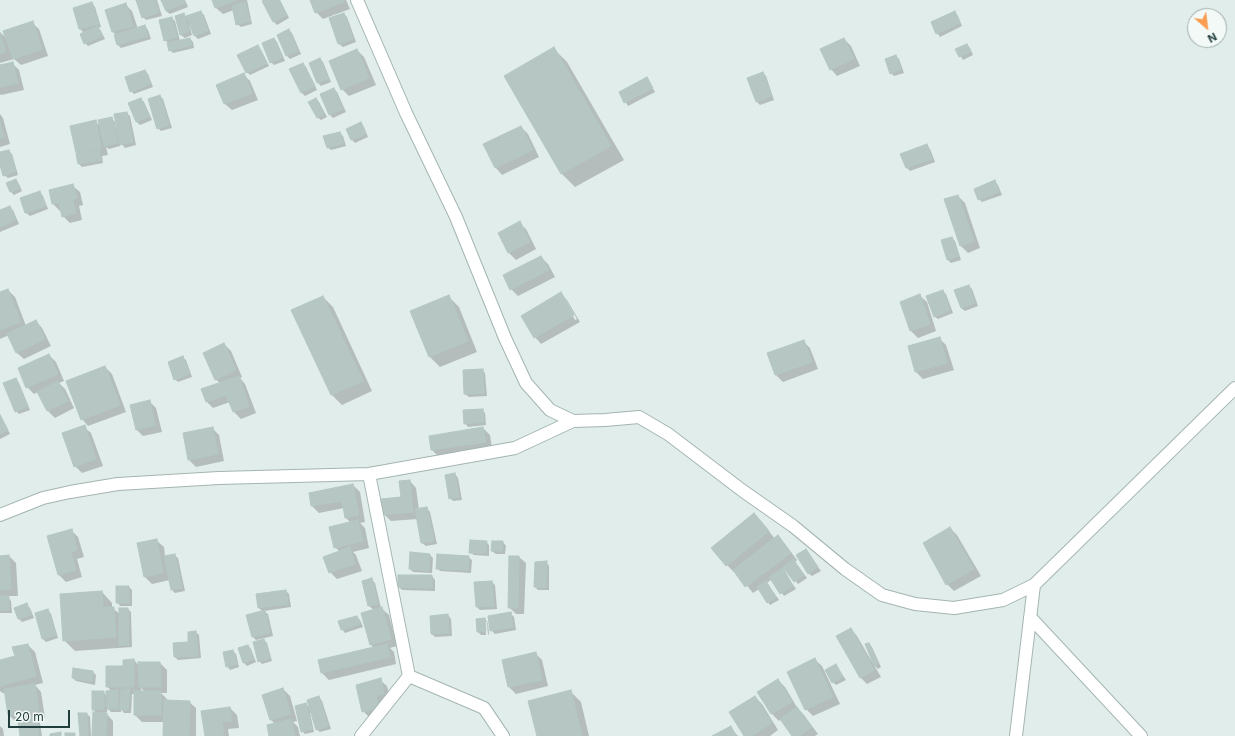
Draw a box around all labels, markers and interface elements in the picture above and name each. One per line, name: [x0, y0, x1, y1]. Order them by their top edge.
north arrow: [1187, 8, 1227, 48]
text: N: [1205, 30, 1219, 46]
scale bar: [10, 702, 72, 728]
text: 20 m: [15, 709, 44, 724]

